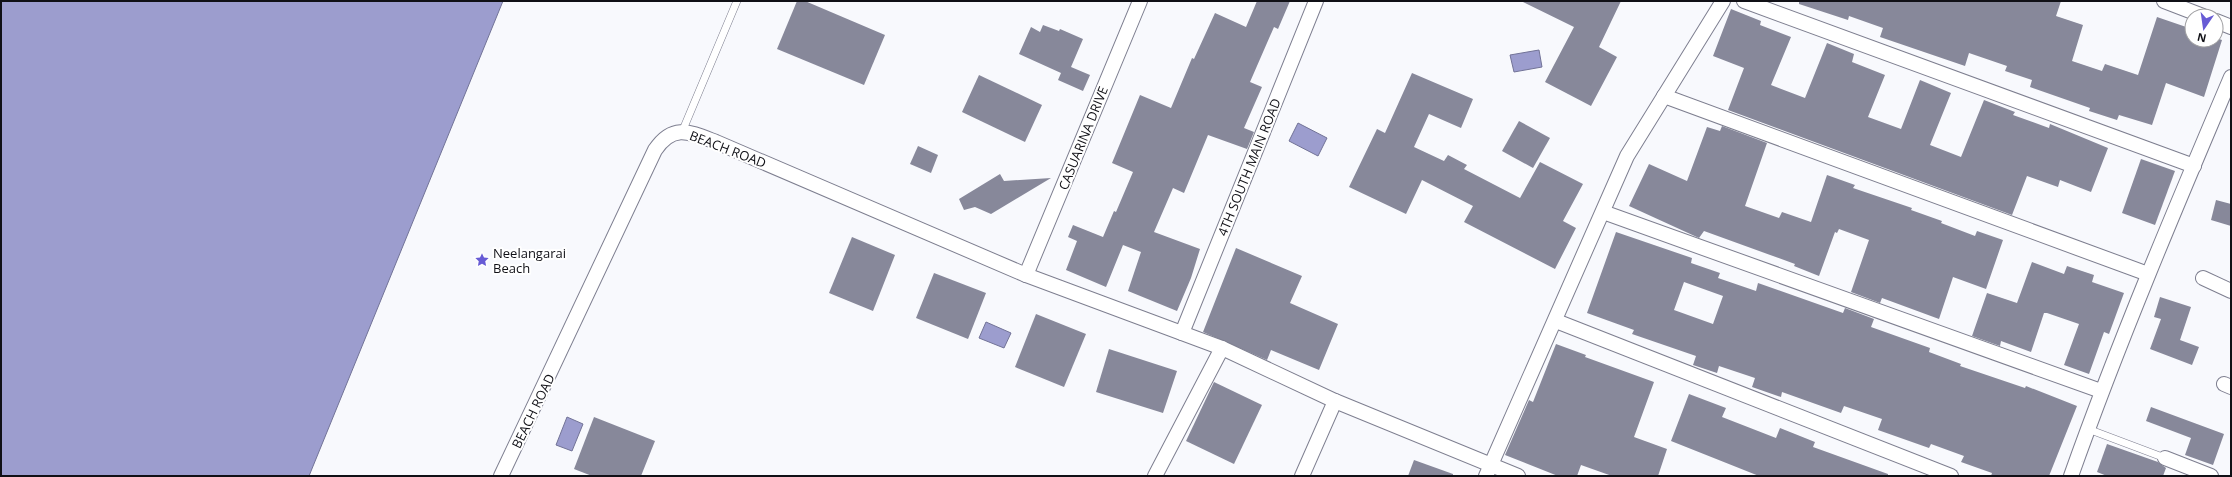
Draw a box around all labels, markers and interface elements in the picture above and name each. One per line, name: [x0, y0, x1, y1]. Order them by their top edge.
north arrow: [2184, 8, 2224, 48]
text: N: [2196, 30, 2208, 47]
street label: CASUARINA DRIVE: [1054, 83, 1112, 193]
street label: 4TH SOUTH MAIN ROAD: [1213, 96, 1285, 238]
street label: BEACH ROAD: [687, 126, 769, 172]
place label: Neelangarai Beach: [493, 244, 566, 277]
place icon: Neelangarai Beach: [474, 252, 490, 268]
street label: BEACH ROAD: [507, 371, 559, 451]

